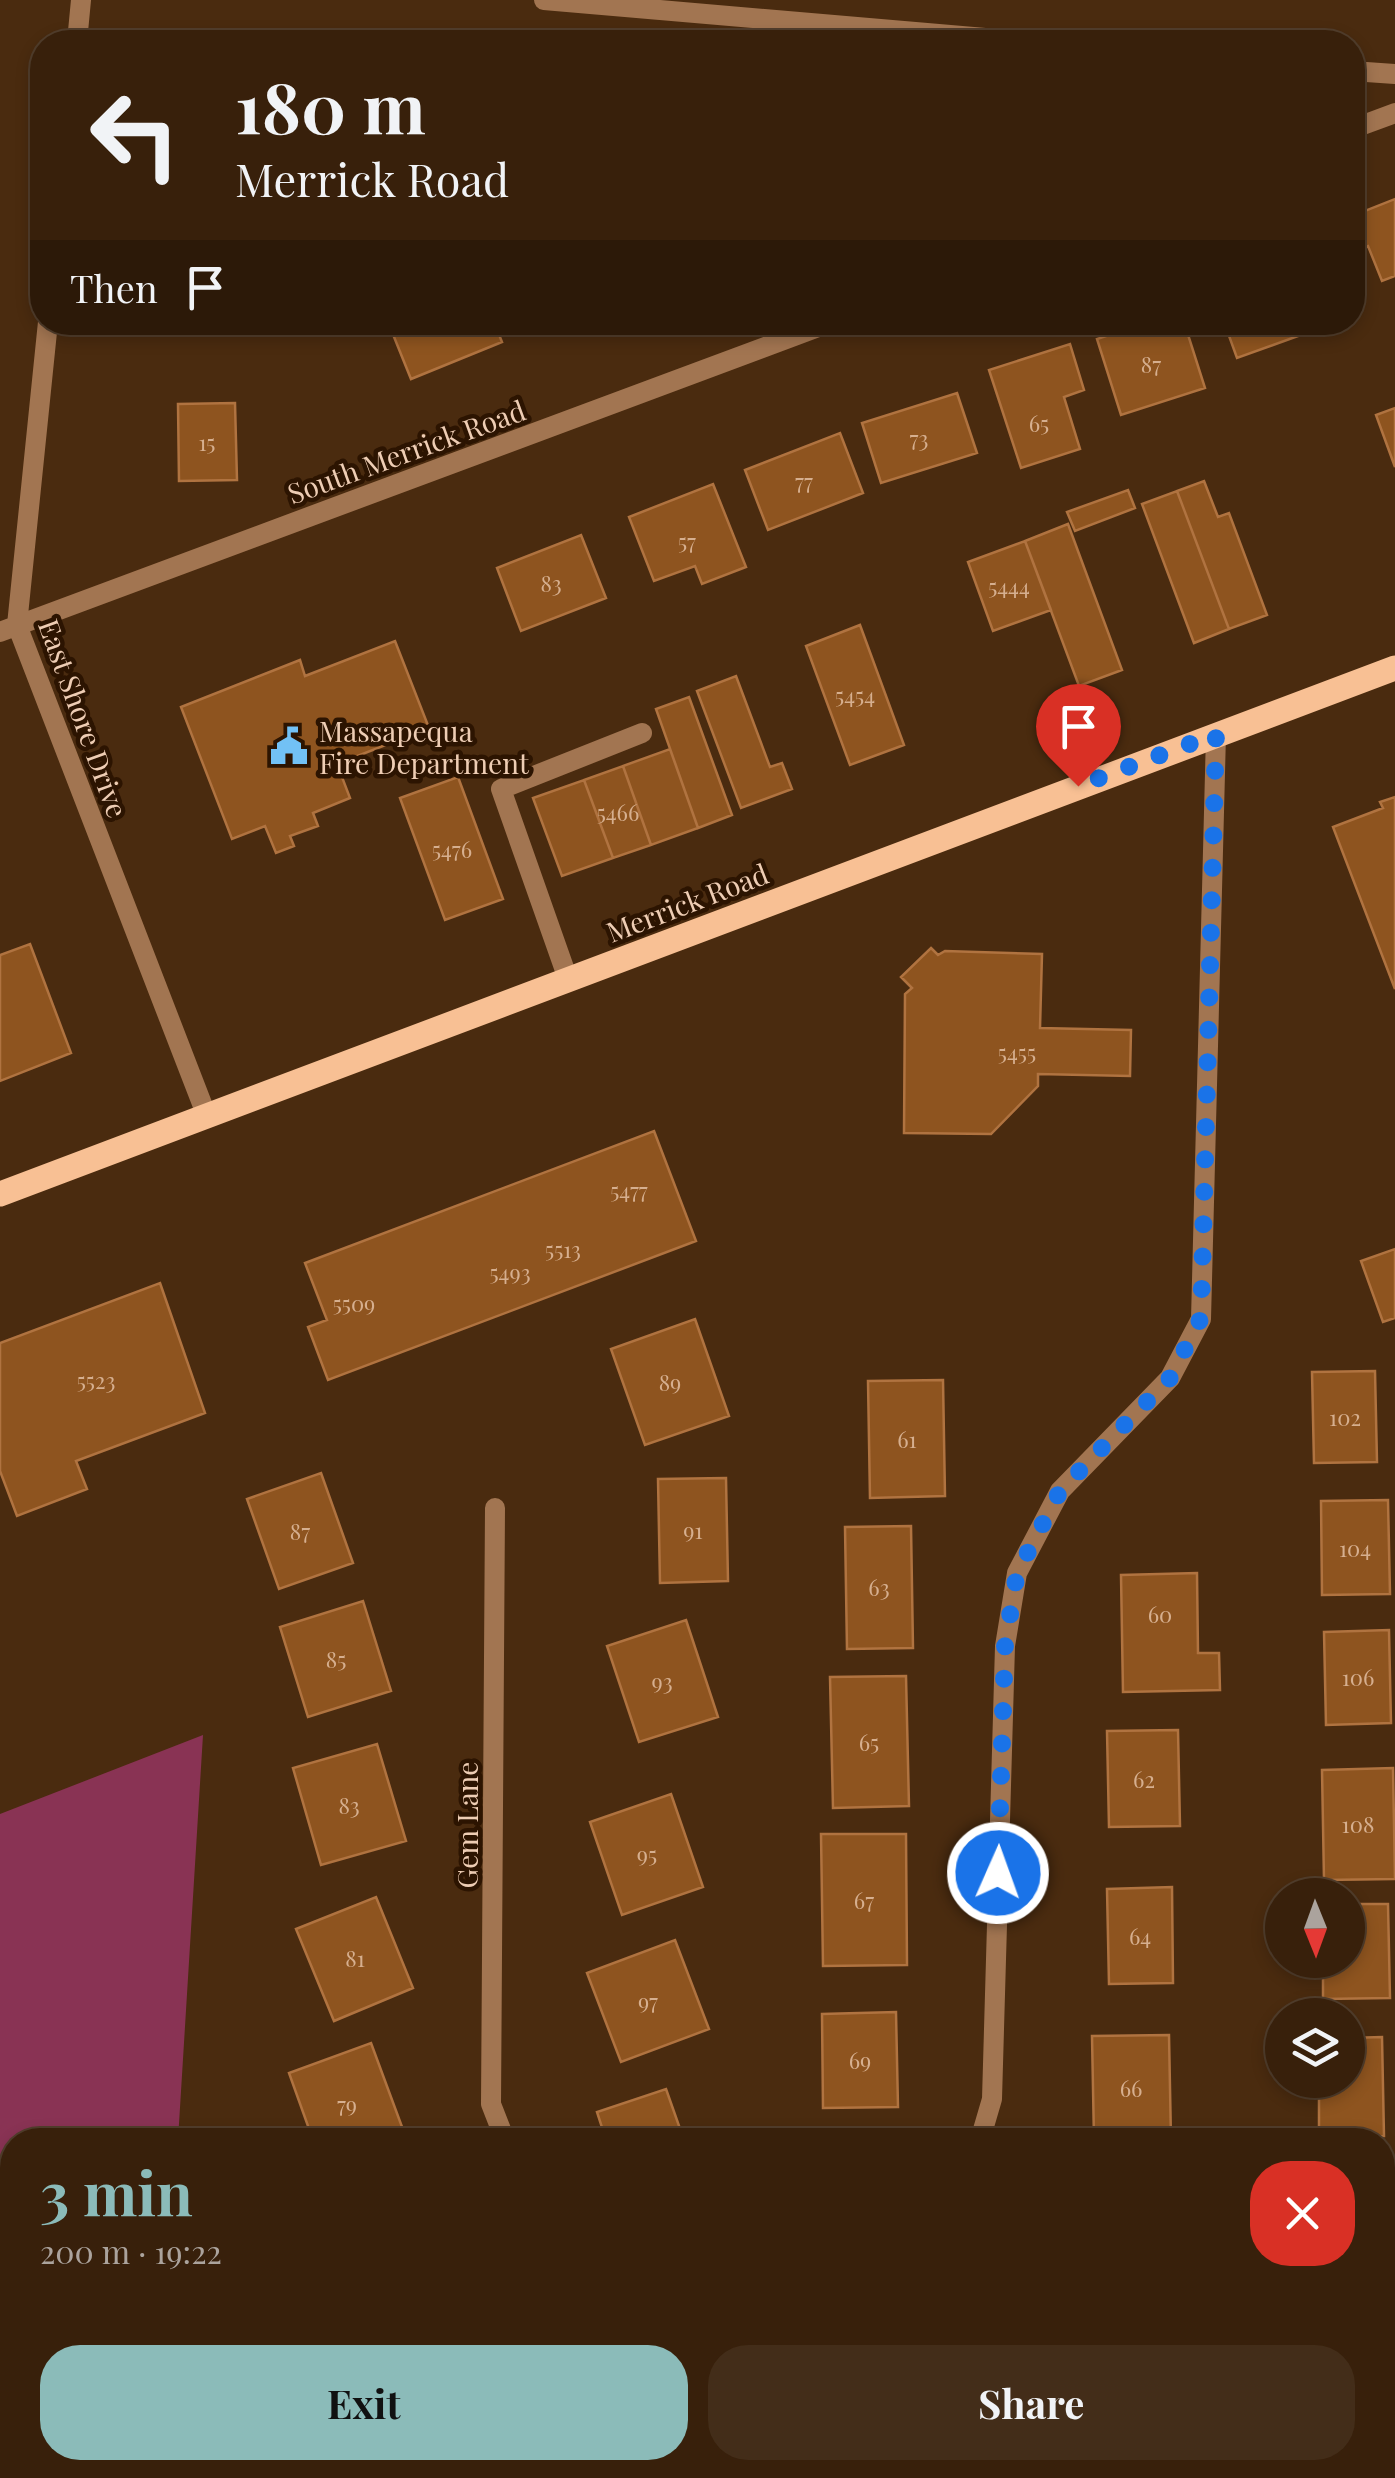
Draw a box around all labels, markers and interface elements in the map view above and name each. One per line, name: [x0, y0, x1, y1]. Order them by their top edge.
text: 180 m: [235, 58, 426, 152]
icon: left: [70, 70, 200, 200]
text: Merrick Road: [235, 148, 509, 208]
icon: arrive: [178, 260, 233, 315]
text: Then: [70, 262, 158, 313]
house number: 87: [1141, 349, 1161, 379]
street label: South Merrick Road: [282, 391, 530, 511]
house number: 65: [1029, 408, 1049, 438]
house number: 73: [910, 423, 928, 453]
house number: 15: [198, 427, 216, 457]
house number: 77: [795, 466, 813, 496]
house number: 57: [678, 526, 696, 556]
house number: 83: [540, 568, 562, 598]
house number: 5444: [988, 571, 1030, 601]
street label: East Shore Drive: [31, 614, 137, 822]
house number: 5454: [835, 680, 875, 710]
pin: [1036, 684, 1121, 787]
icon: arrive: [1051, 699, 1106, 754]
place label: Massapequa Fire Department: [319, 712, 530, 781]
public building icon: Massapequa Fire Department: [268, 725, 310, 767]
house number: 5466: [597, 797, 639, 827]
house number: 5476: [432, 834, 472, 864]
street label: Merrick Road: [601, 854, 773, 950]
house number: 5455: [998, 1037, 1036, 1067]
house number: 5477: [610, 1175, 648, 1205]
house number: 5513: [545, 1234, 581, 1264]
house number: 5493: [489, 1257, 531, 1287]
house number: 5509: [333, 1288, 375, 1318]
house number: 5523: [77, 1365, 115, 1395]
house number: 89: [659, 1367, 681, 1397]
house number: 102: [1329, 1402, 1361, 1432]
house number: 61: [897, 1424, 917, 1454]
house number: 91: [683, 1515, 703, 1545]
house number: 87: [290, 1516, 310, 1546]
house number: 104: [1339, 1533, 1371, 1563]
house number: 63: [868, 1572, 890, 1602]
house number: 60: [1148, 1599, 1172, 1629]
house number: 85: [326, 1644, 346, 1674]
house number: 106: [1342, 1662, 1374, 1692]
house number: 93: [651, 1666, 673, 1696]
house number: 65: [859, 1727, 879, 1757]
street label: Gem Lane: [448, 1762, 485, 1888]
house number: 62: [1133, 1764, 1155, 1794]
house number: 83: [338, 1790, 360, 1820]
house number: 108: [1342, 1809, 1374, 1839]
position arrow: [946, 1821, 1050, 1925]
house number: 95: [637, 1839, 657, 1869]
north arrow: [1265, 1878, 1365, 1978]
map controls: [1265, 1878, 1365, 2098]
house number: 67: [854, 1885, 874, 1915]
house number: 64: [1129, 1921, 1151, 1951]
house number: 81: [345, 1943, 365, 1973]
house number: 97: [638, 1986, 658, 2016]
button: layers: [1265, 1998, 1365, 2098]
house number: 69: [849, 2045, 871, 2075]
house number: 66: [1120, 2073, 1142, 2103]
house number: 79: [337, 2089, 357, 2119]
text: 3 min: [40, 2151, 193, 2231]
button: close: [1250, 2161, 1355, 2266]
text: 200 m · 19:22: [40, 2229, 222, 2272]
button: Exit: [40, 2345, 688, 2460]
button: Share: [708, 2345, 1355, 2460]

